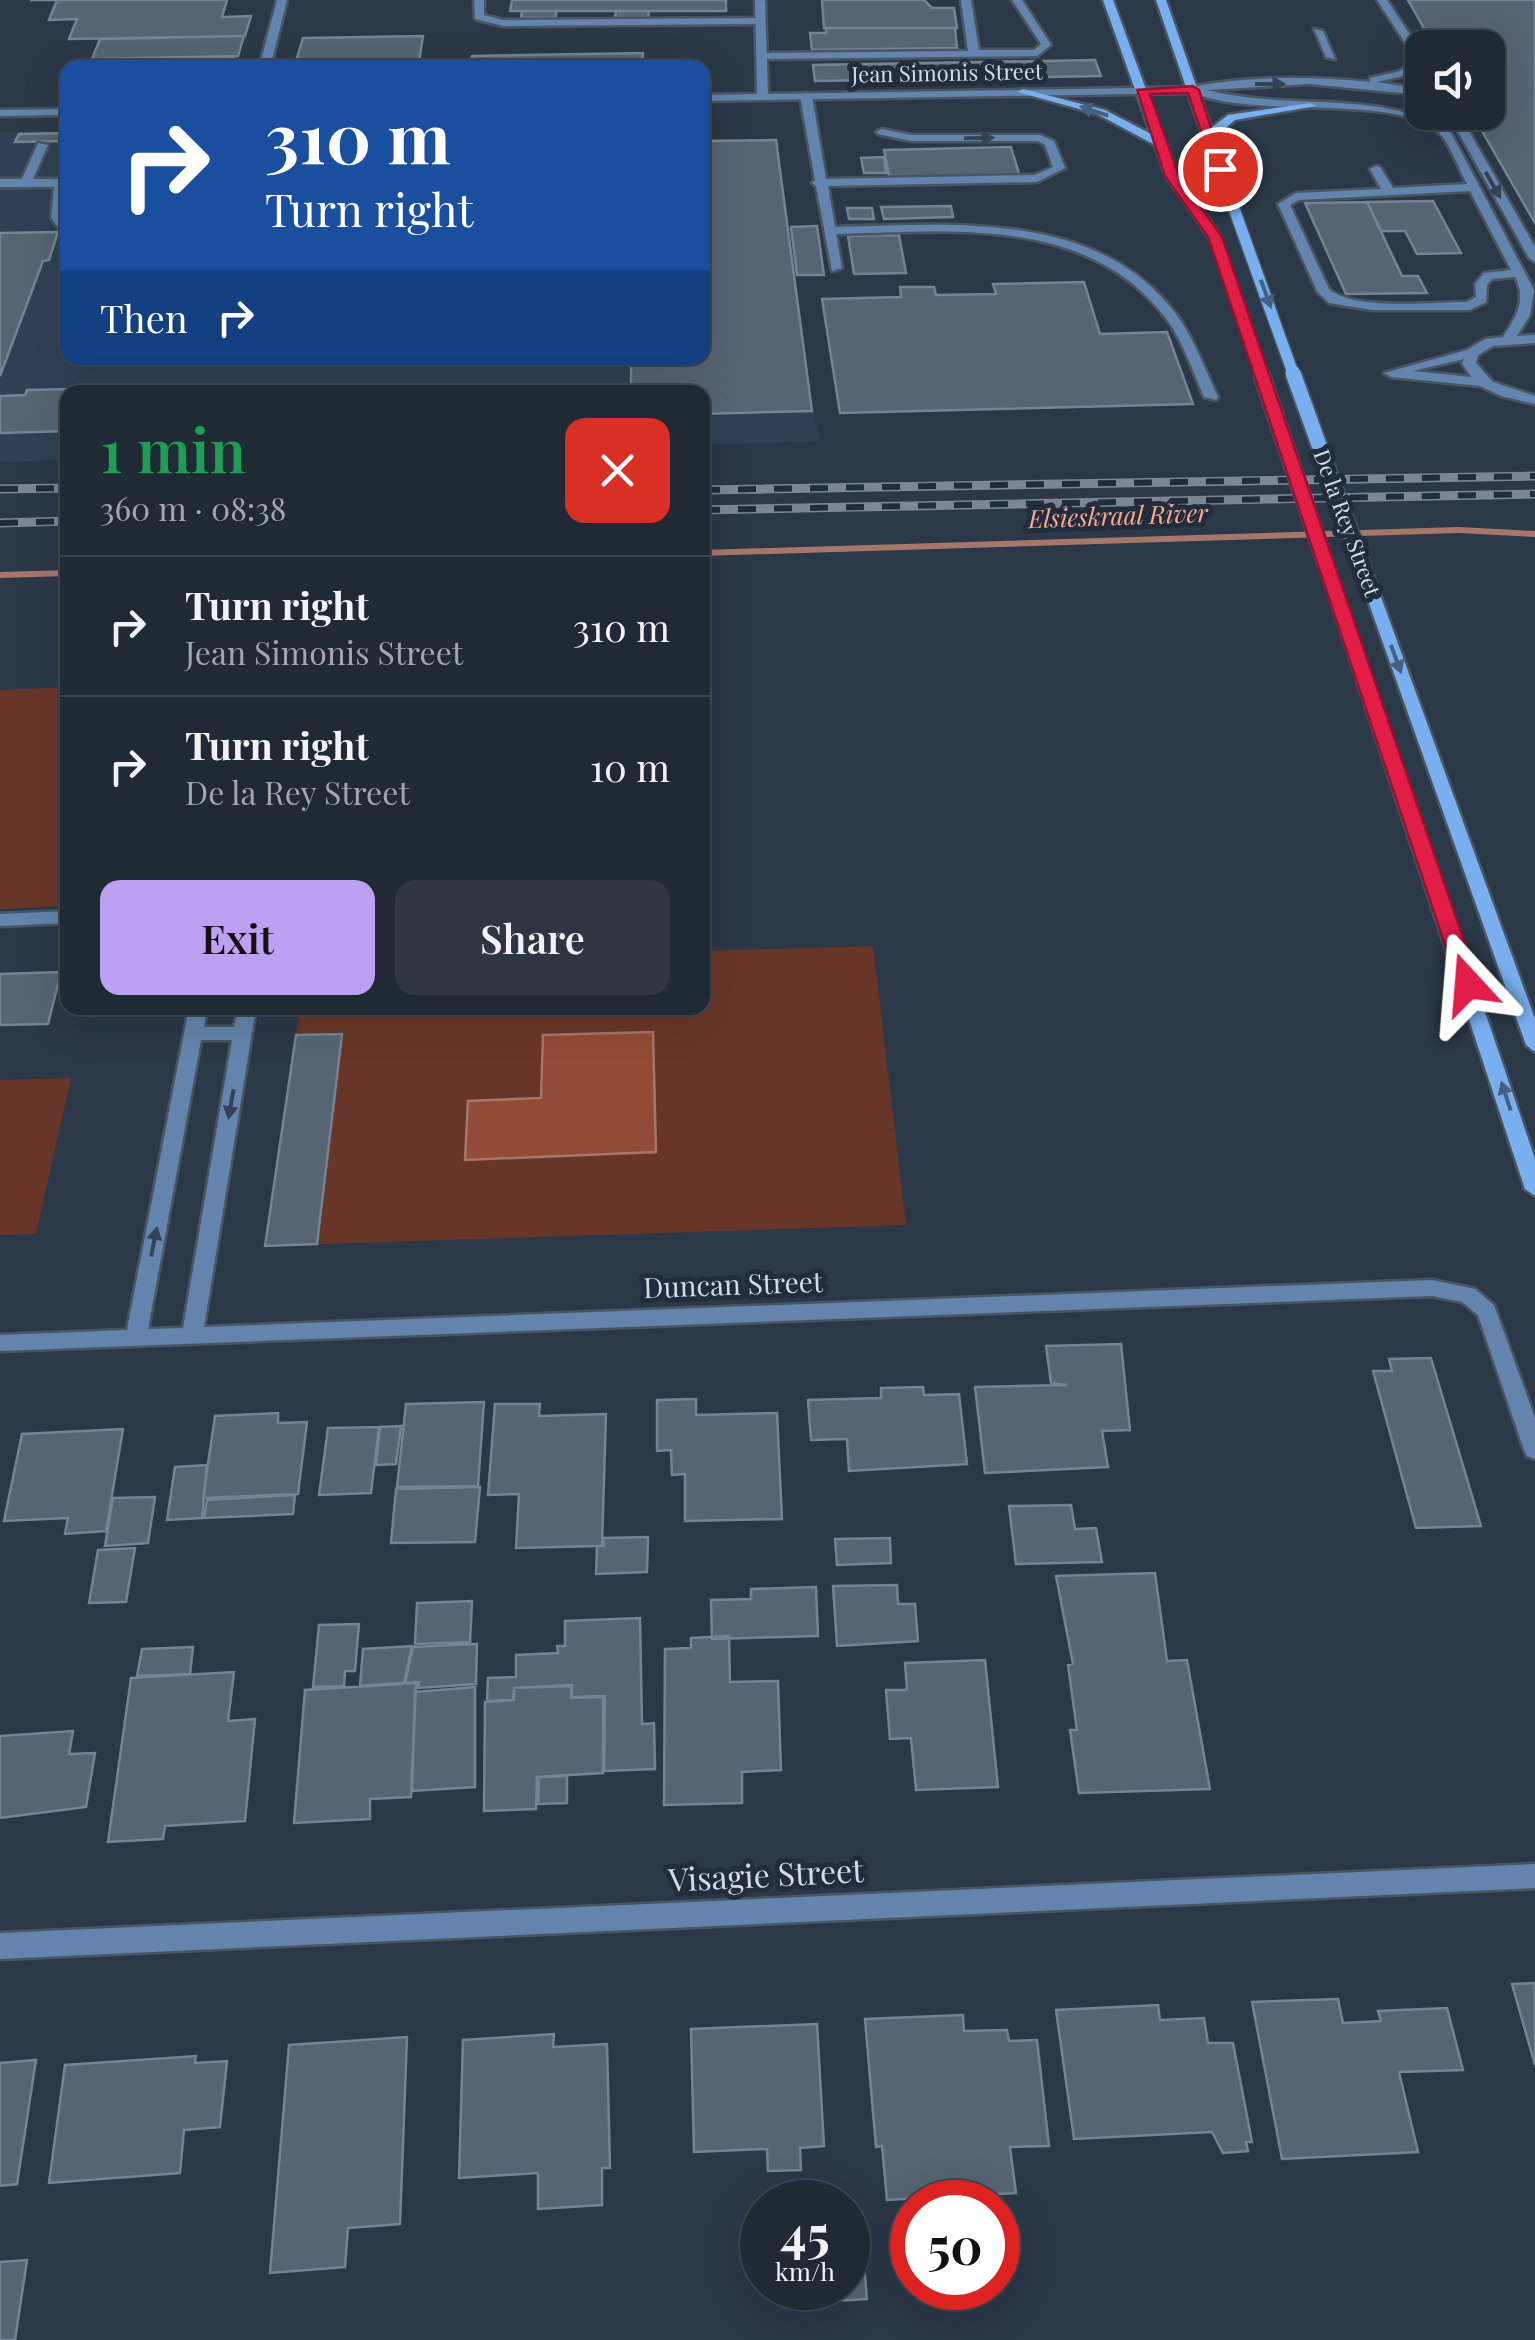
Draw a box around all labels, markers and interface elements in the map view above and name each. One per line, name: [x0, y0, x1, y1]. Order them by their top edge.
map controls: [1405, 30, 1505, 130]
button: sound: [1405, 30, 1505, 130]
street label: Jean Simonis Street: [850, 55, 1044, 89]
one-way arrow: [1254, 76, 1286, 92]
text: 310 m: [265, 88, 451, 182]
icon: right: [100, 100, 230, 230]
one-way arrow: [1078, 102, 1108, 117]
pin: [1178, 127, 1263, 212]
one-way arrow: [963, 130, 995, 146]
icon: arrive: [1193, 142, 1248, 197]
one-way arrow: [1485, 171, 1502, 200]
text: Turn right: [265, 178, 473, 238]
one-way arrow: [1259, 280, 1274, 310]
icon: right: [208, 290, 263, 345]
text: Then: [100, 292, 188, 343]
text: 1 min: [100, 408, 246, 488]
button: close: [565, 418, 670, 523]
street label: De la Rey Street: [1307, 445, 1389, 602]
text: 360 m · 08:38: [100, 486, 286, 529]
water label: Elsieskraal River: [1027, 495, 1210, 534]
text: Turn right: [185, 579, 369, 630]
icon: right: [100, 599, 155, 654]
text: 310 m: [573, 601, 670, 652]
text: Jean Simonis Street: [185, 630, 463, 673]
one-way arrow: [1389, 644, 1404, 674]
text: Turn right: [185, 719, 369, 770]
icon: right: [100, 739, 155, 794]
text: 10 m: [590, 741, 670, 792]
text: De la Rey Street: [185, 770, 410, 813]
button: Exit: [100, 880, 375, 995]
button: Share: [395, 880, 670, 995]
position arrow: [1416, 932, 1520, 1036]
one-way arrow: [1497, 1080, 1512, 1110]
one-way arrow: [222, 1088, 238, 1120]
one-way arrow: [147, 1226, 162, 1257]
street label: Duncan Street: [643, 1262, 824, 1305]
street label: Visagie Street: [666, 1847, 865, 1900]
speed limit sign: 50: [890, 2180, 1020, 2310]
text: 45: [780, 2199, 830, 2266]
text: km/h: [775, 2254, 835, 2287]

